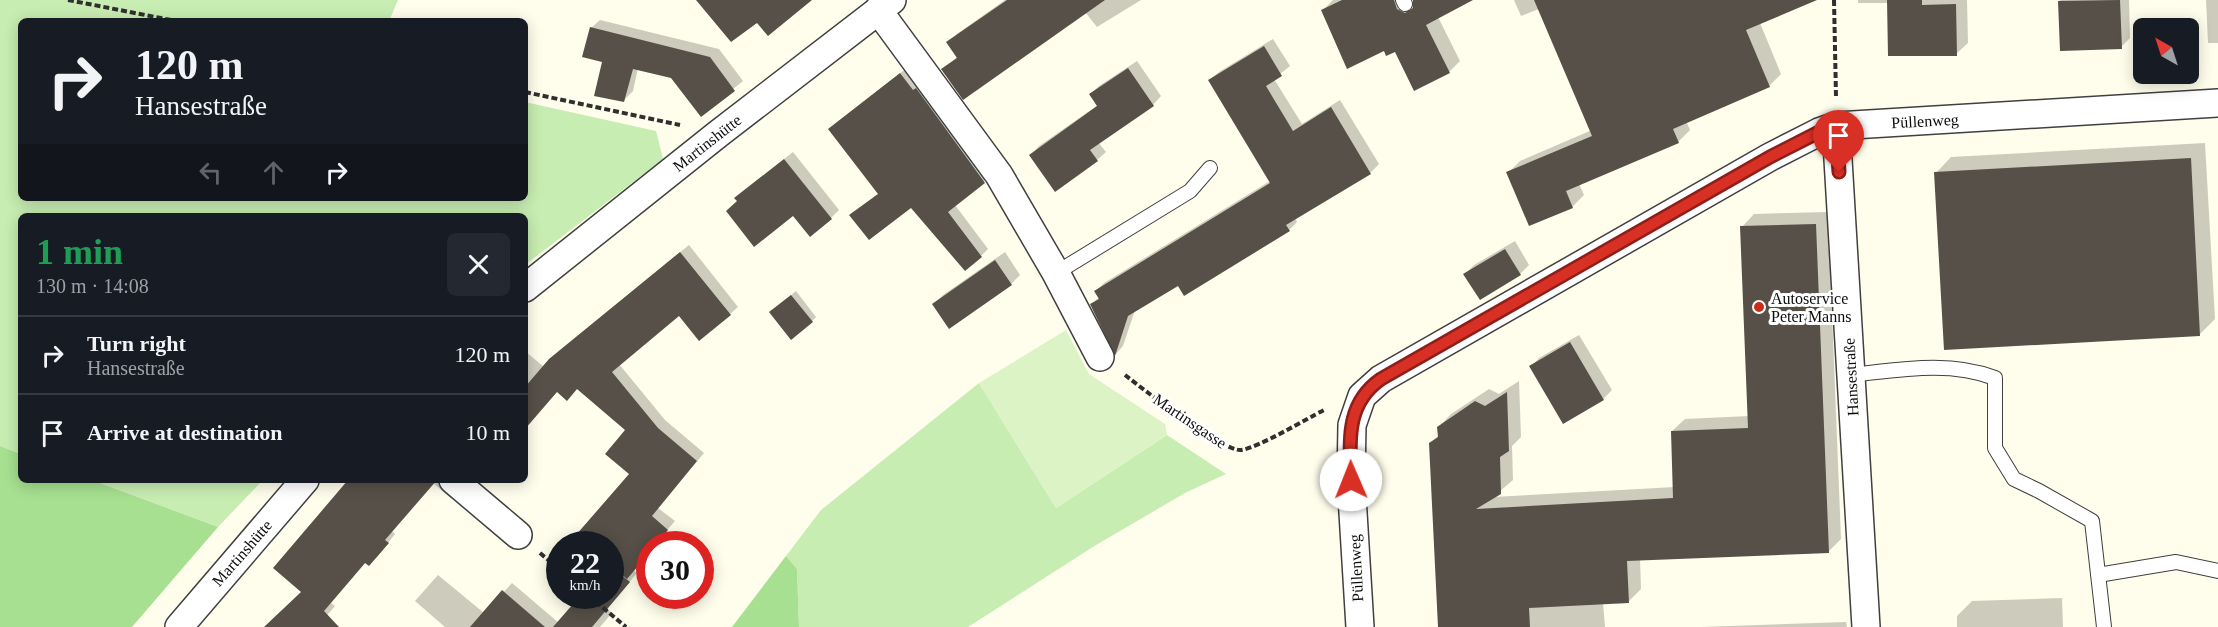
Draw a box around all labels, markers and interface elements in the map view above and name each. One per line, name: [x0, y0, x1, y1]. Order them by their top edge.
north arrow: [2133, 18, 2199, 84]
map controls: [2133, 18, 2199, 84]
icon: right: [36, 42, 114, 120]
text: 120 m: [135, 42, 244, 88]
text: Hansestraße: [135, 91, 267, 121]
pin: [1813, 110, 1864, 172]
street label: Martinshütte: [670, 111, 744, 175]
street label: Püllenweg: [1891, 111, 1959, 132]
icon: arrive: [1822, 119, 1855, 152]
icon: left: [194, 156, 227, 189]
icon: ahead: [257, 156, 290, 189]
icon: right: [320, 156, 353, 189]
text: 1 min: [36, 232, 123, 272]
button: close: [447, 233, 510, 296]
text: 130 m · 14:08: [36, 275, 149, 297]
place label: Autoservice Peter Manns: [1771, 290, 1851, 325]
marker: Autoservice Peter Manns: [1752, 300, 1766, 314]
text: Turn right: [87, 331, 186, 356]
street label: Hansestraße: [1840, 338, 1862, 416]
icon: right: [36, 339, 69, 372]
text: 120 m: [454, 342, 510, 367]
text: Hansestraße: [87, 357, 185, 379]
street label: Martinsgasse: [1150, 390, 1230, 452]
icon: arrive: [36, 417, 69, 450]
text: Arrive at destination: [87, 420, 283, 445]
text: 10 m: [465, 420, 510, 445]
position arrow: [1319, 448, 1383, 512]
street label: Martinshütte: [209, 517, 275, 589]
speed limit sign: 30: [636, 531, 714, 609]
street label: Püllenweg: [1346, 534, 1367, 602]
text: 22: [570, 546, 600, 579]
text: km/h: [570, 577, 600, 593]

